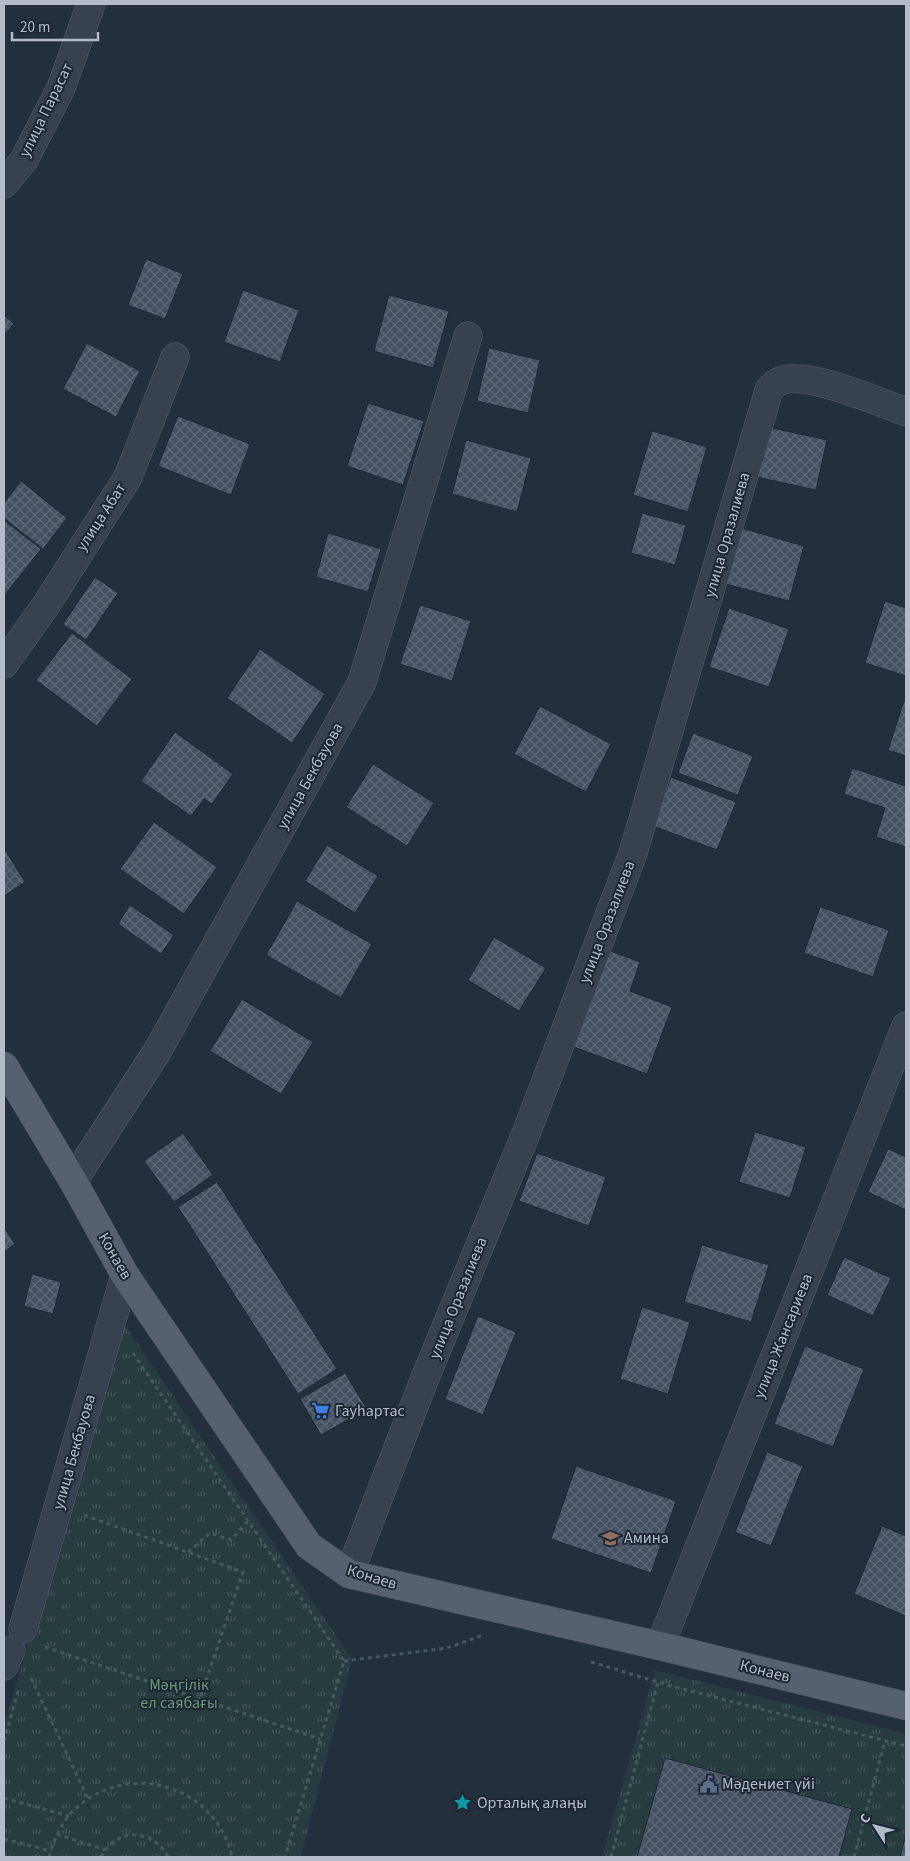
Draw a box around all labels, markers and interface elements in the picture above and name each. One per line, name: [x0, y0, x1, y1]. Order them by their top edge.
scale bar: [12, 10, 99, 42]
text: 20 m: [20, 17, 50, 38]
street label: улица Парасат: [14, 59, 78, 161]
street label: улица Оразалиева: [699, 470, 755, 600]
street label: улица Абат: [71, 478, 131, 556]
street label: улица Бекбауова: [272, 719, 348, 833]
street label: улица Оразалиева: [574, 858, 640, 986]
street label: Конаев: [93, 1228, 137, 1284]
street label: улица Оразалиева: [424, 1234, 492, 1362]
street label: улица Жансариева: [748, 1270, 818, 1402]
street label: улица Бекбауова: [47, 1392, 101, 1512]
place label: Гауһартас: [335, 1400, 405, 1422]
supermarket icon: Гауһартас: [311, 1401, 331, 1421]
place label: Амина: [624, 1527, 669, 1549]
school or university icon: Амина: [600, 1528, 620, 1548]
street label: Конаев: [344, 1559, 400, 1595]
street label: Конаев: [738, 1654, 792, 1688]
park label: Мәңгілік ел саябағы: [140, 1674, 218, 1714]
place label: Mәдениет үйі: [722, 1773, 815, 1795]
public building icon: Mәдениет үйі: [698, 1774, 718, 1794]
place label: Орталық алаңы: [477, 1792, 587, 1814]
place icon: Орталық алаңы: [453, 1793, 473, 1813]
north arrow: [850, 1801, 900, 1851]
text: С: [855, 1810, 876, 1828]

